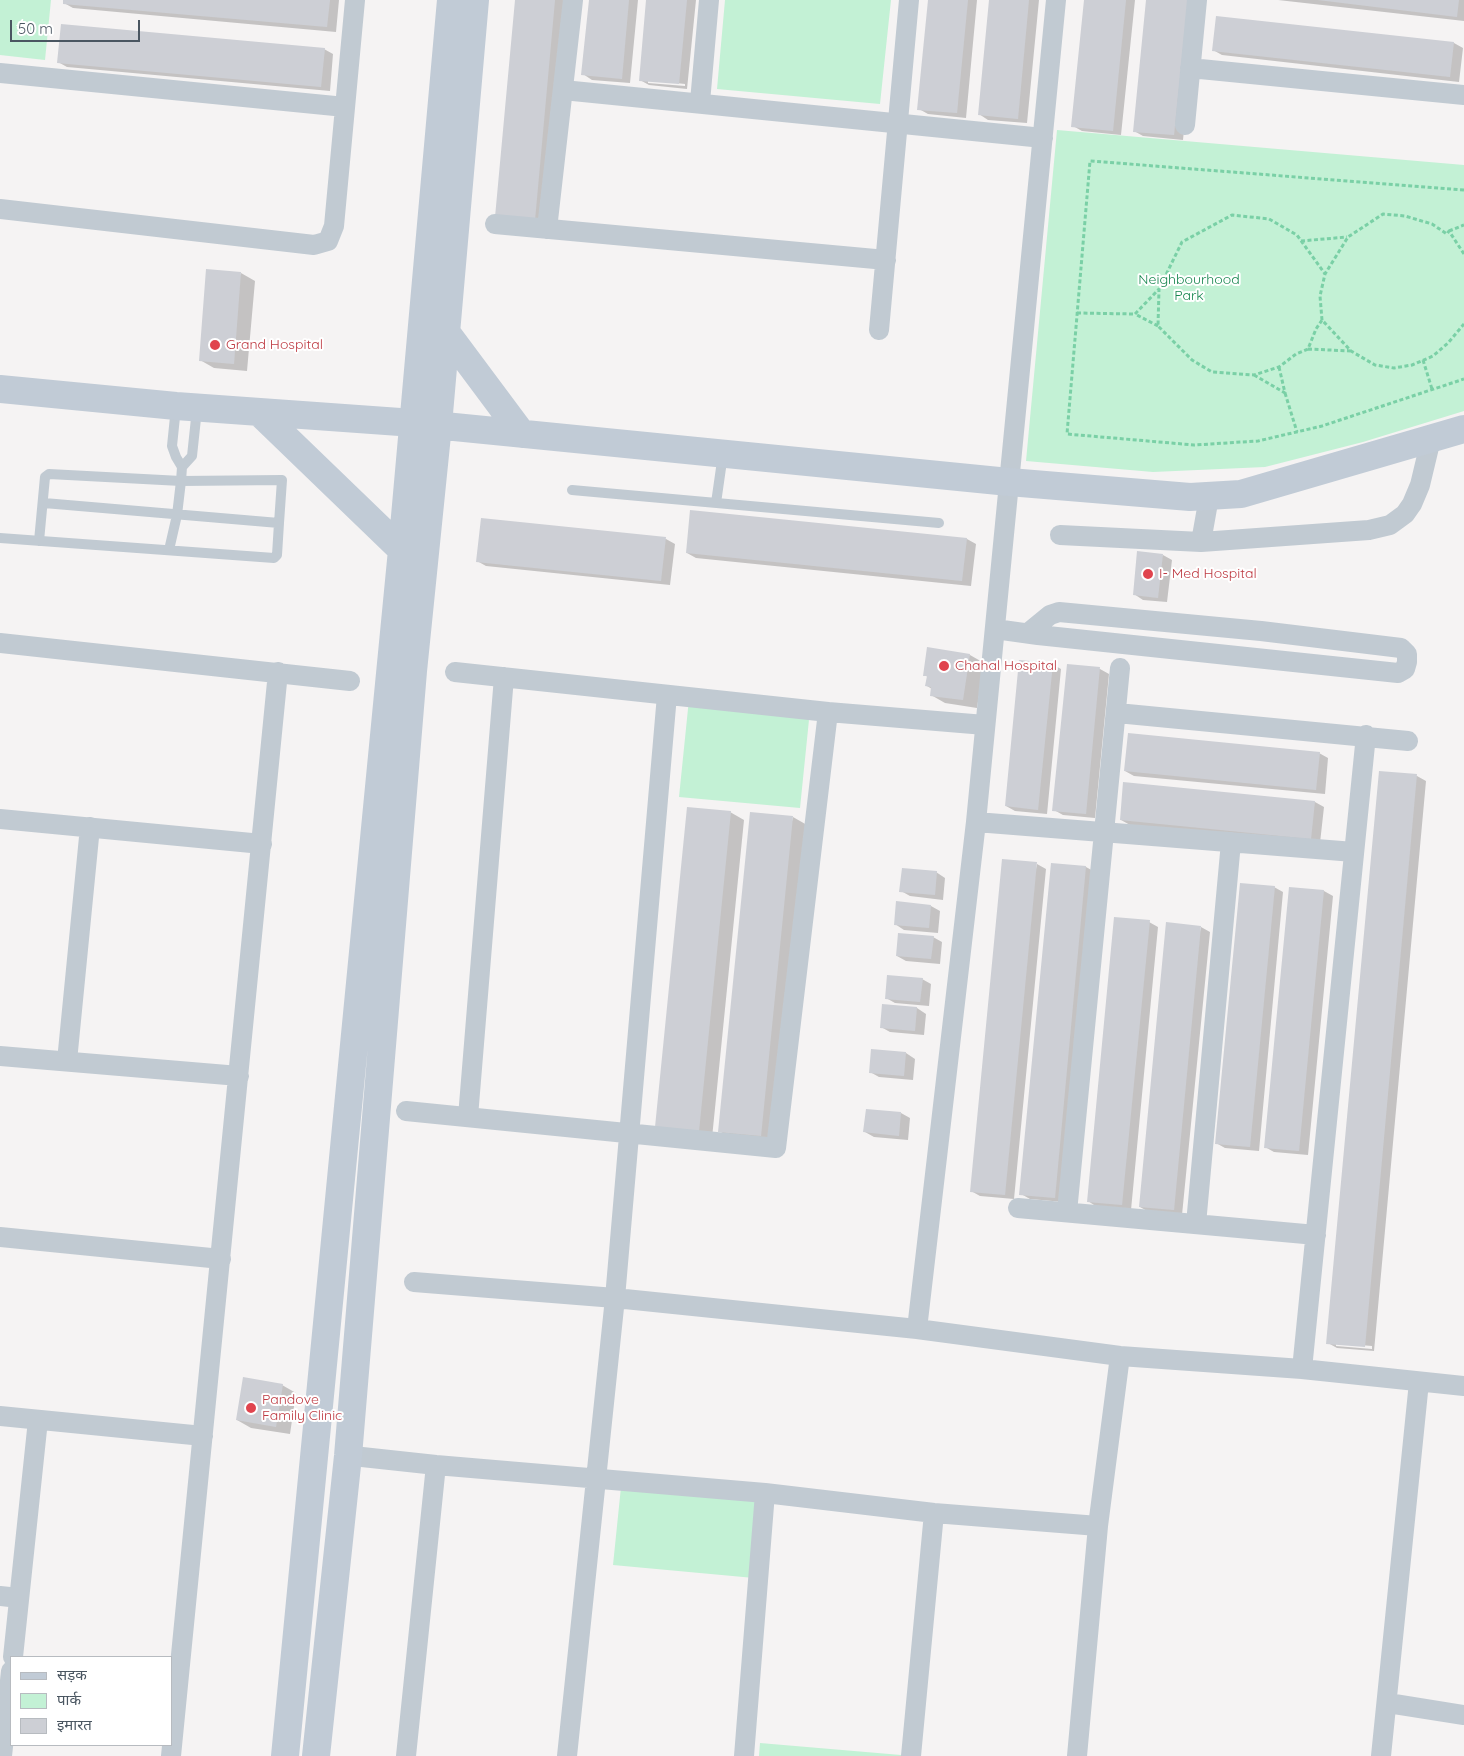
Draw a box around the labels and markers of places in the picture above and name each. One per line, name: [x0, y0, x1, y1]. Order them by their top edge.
place label: Grand Hospital: [226, 337, 323, 353]
marker: Grand Hospital: [208, 338, 222, 352]
place label: I- Med Hospital: [1159, 566, 1257, 582]
marker: I- Med Hospital: [1141, 567, 1155, 581]
place label: Chahal Hospital: [955, 658, 1057, 674]
marker: Chahal Hospital: [937, 659, 951, 673]
place label: Pandove Family Clinic: [262, 1392, 342, 1424]
marker: Pandove Family Clinic: [244, 1401, 258, 1415]

